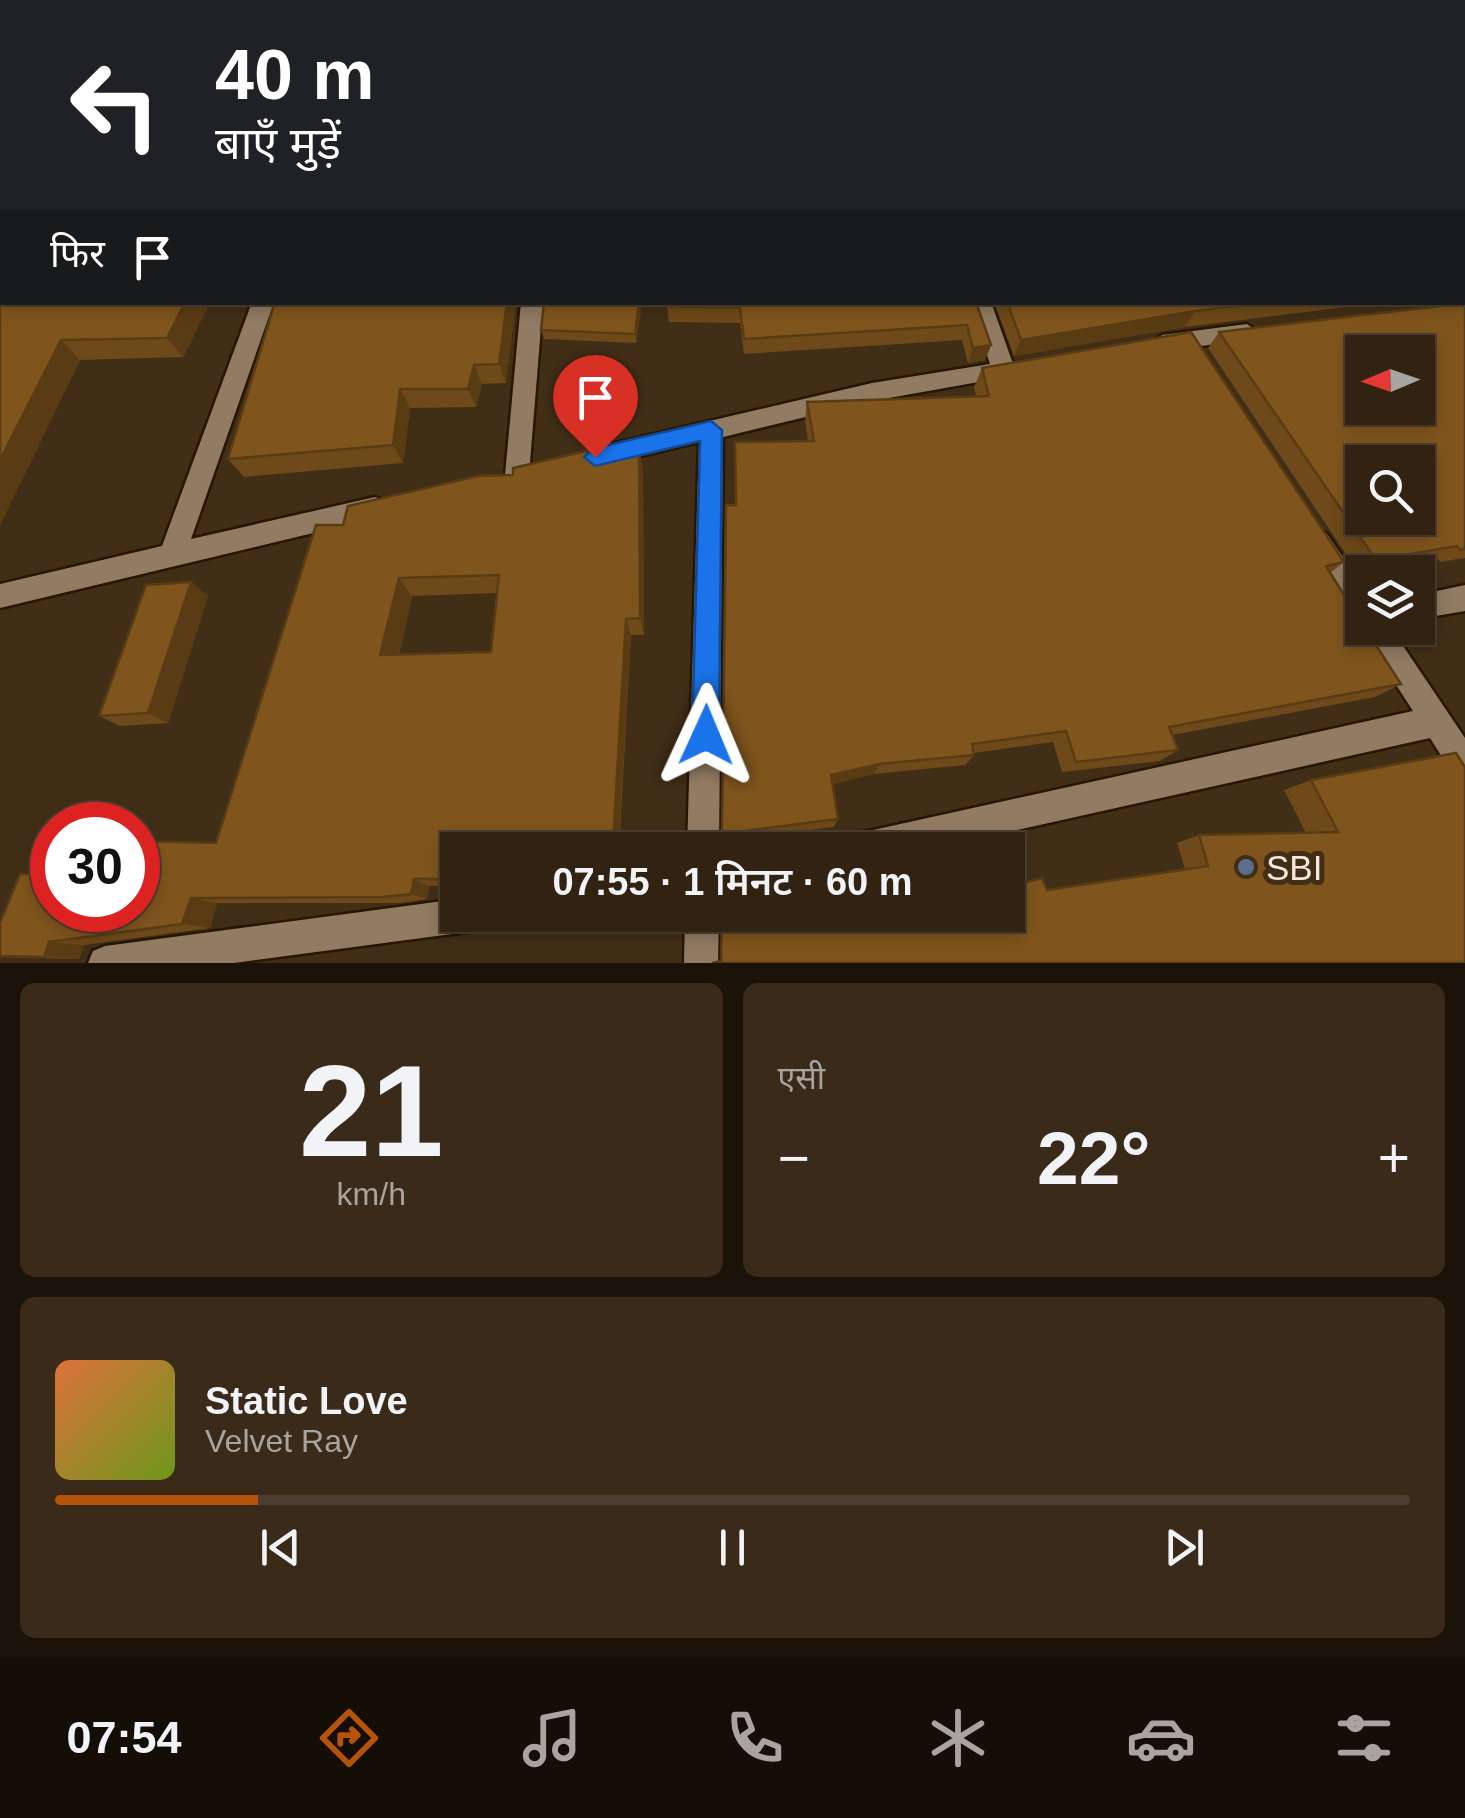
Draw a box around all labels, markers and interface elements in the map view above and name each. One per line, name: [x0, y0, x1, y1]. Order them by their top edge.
text: 40 m: [215, 36, 375, 114]
icon: left: [50, 40, 180, 170]
text: बाएँ मुड़ें: [215, 118, 341, 169]
icon: arrive: [125, 230, 180, 285]
text: फिर: [50, 233, 105, 275]
north arrow: [1345, 335, 1435, 425]
map controls: [1345, 335, 1435, 645]
pin: [553, 355, 638, 458]
icon: arrive: [568, 370, 623, 425]
button: search: [1345, 445, 1435, 535]
button: layers: [1345, 555, 1435, 645]
position arrow: [654, 683, 758, 787]
speed limit sign: 30: [30, 802, 160, 932]
place label: SBI: [1266, 848, 1322, 887]
marker: SBI: [1235, 856, 1257, 878]
text: 07:55 · 1 मिनट · 60 m: [552, 861, 913, 903]
text: 21: [299, 1038, 444, 1184]
text: एसी: [778, 1060, 825, 1096]
text: 22°: [1037, 1116, 1150, 1200]
text: −: [778, 1127, 810, 1189]
text: +: [1378, 1127, 1410, 1189]
text: km/h: [337, 1176, 406, 1212]
text: Static Love: [205, 1380, 408, 1422]
text: Velvet Ray: [205, 1423, 358, 1459]
icon: previous: [253, 1520, 308, 1575]
icon: pause: [705, 1520, 760, 1575]
icon: next: [1157, 1520, 1212, 1575]
icon: directions: [314, 1703, 384, 1773]
icon: music: [517, 1703, 587, 1773]
icon: phone: [720, 1703, 790, 1773]
icon: climate: [923, 1703, 993, 1773]
icon: car: [1126, 1703, 1196, 1773]
icon: filters: [1329, 1703, 1399, 1773]
text: 07:54: [66, 1712, 182, 1763]

